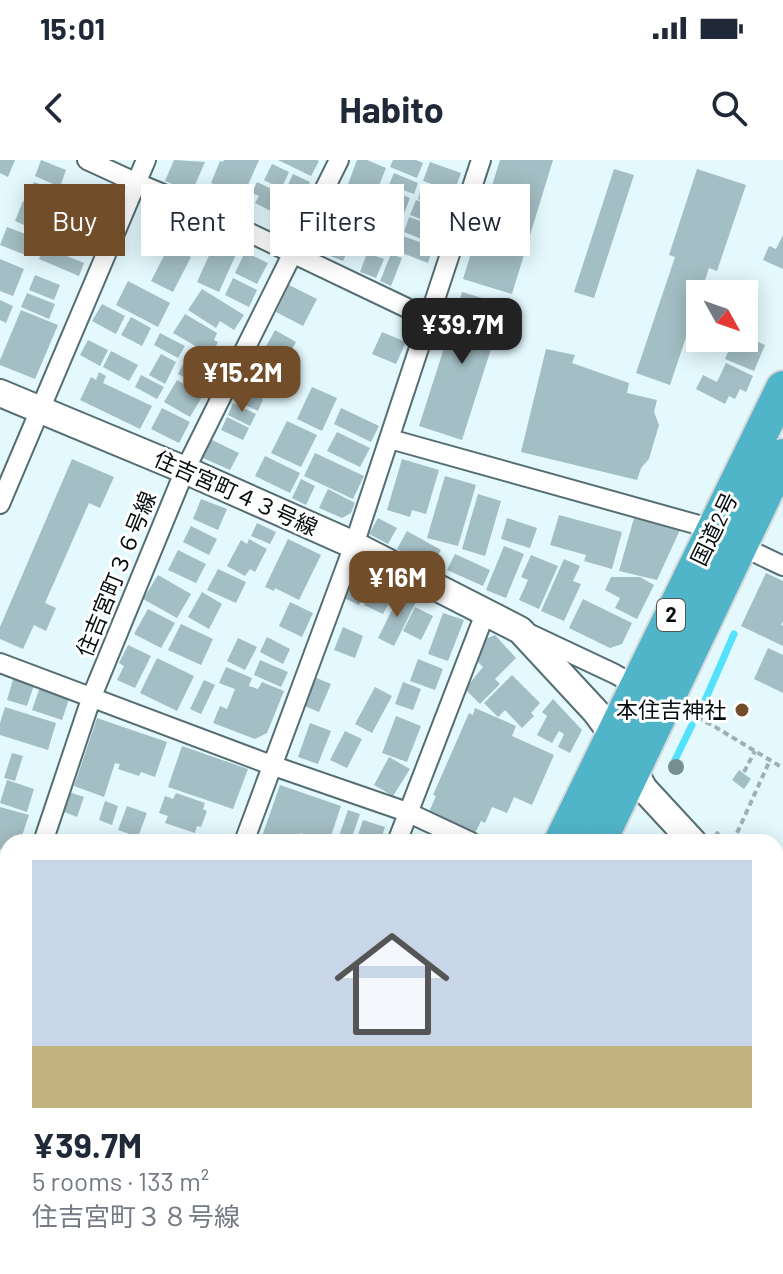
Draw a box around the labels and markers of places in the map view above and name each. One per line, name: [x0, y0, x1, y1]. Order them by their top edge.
pin: ¥39.7M: [397, 298, 527, 366]
pin: ¥15.2M: [177, 346, 307, 414]
pin: ¥16M: [350, 551, 444, 619]
place label: 本住吉神社: [616, 696, 726, 722]
marker: 本住吉神社: [733, 701, 751, 719]

